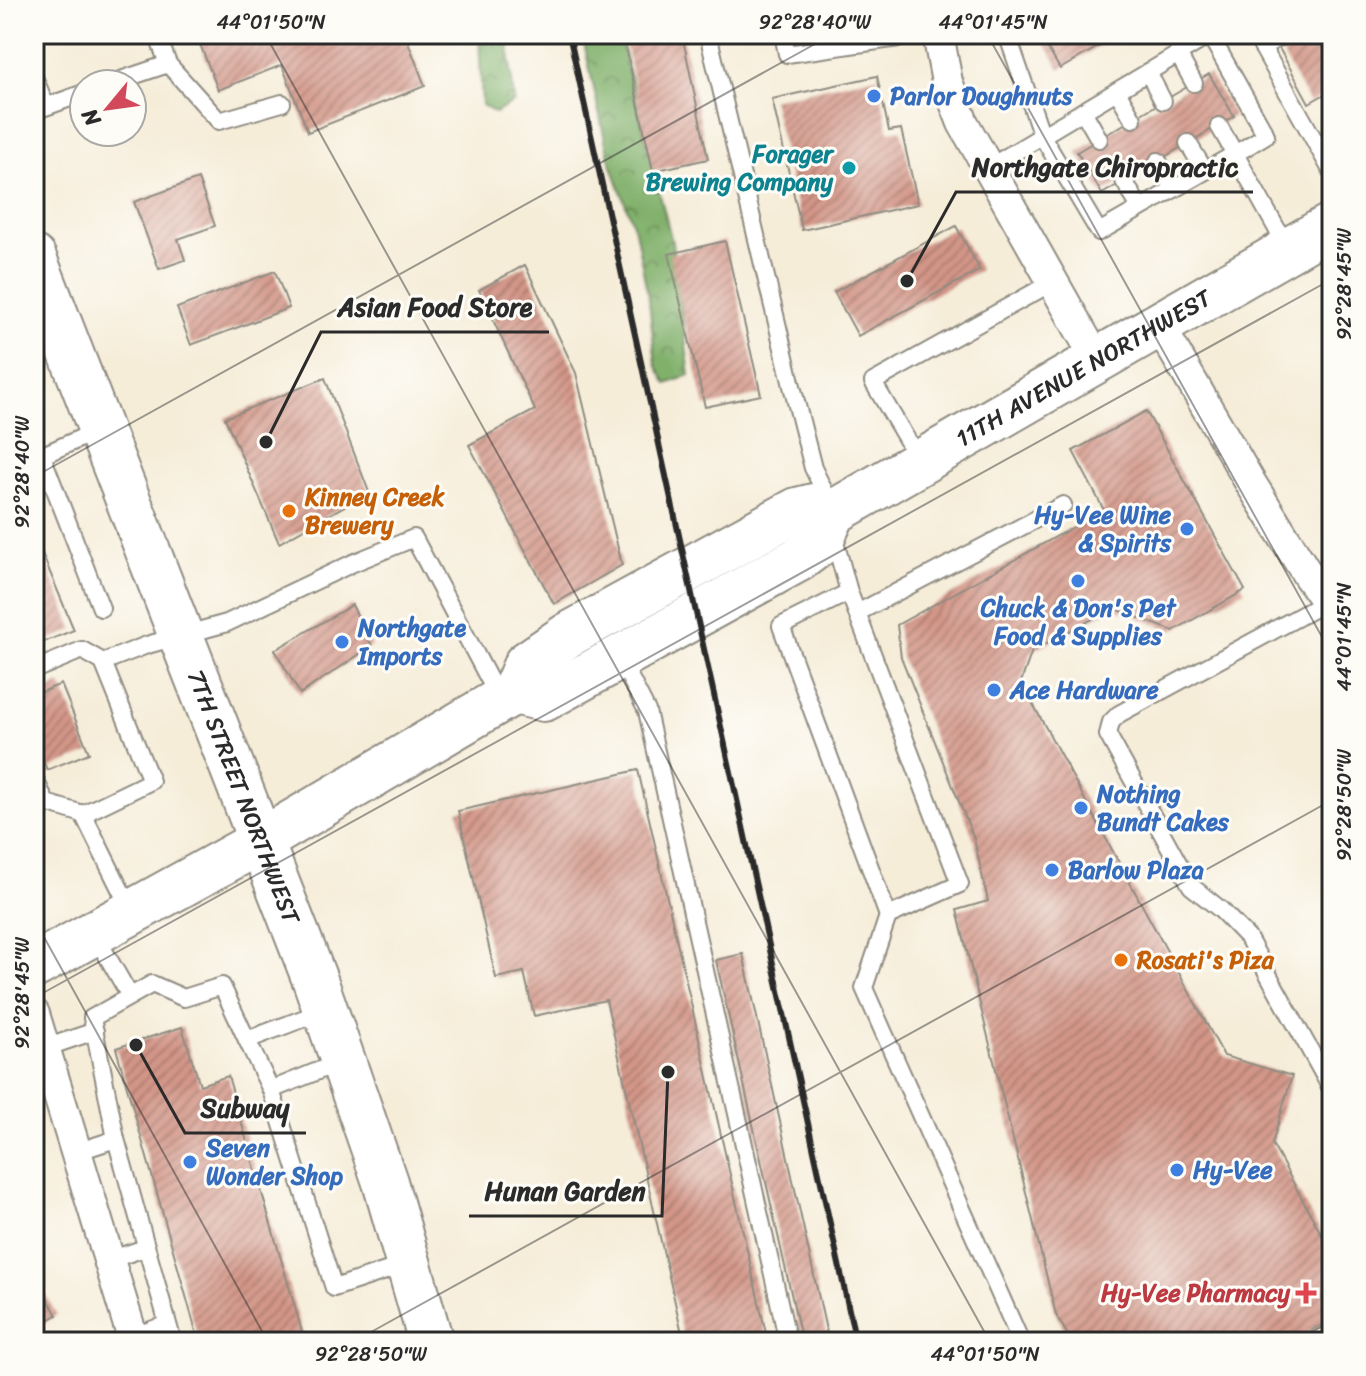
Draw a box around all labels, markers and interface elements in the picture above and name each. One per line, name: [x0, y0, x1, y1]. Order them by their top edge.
text: 44°01'50"N: [216, 5, 326, 40]
text: 92°28'40"W: [759, 5, 872, 40]
text: 44°01'45"N: [938, 5, 1048, 40]
north arrow: [68, 68, 148, 148]
place label: Parlor Doughnuts: [890, 75, 1074, 117]
marker: Parlor Doughnuts: [865, 87, 883, 105]
text: N: [70, 101, 112, 134]
place label: Forager Brewing Company: [646, 133, 835, 203]
callout: Northgate Chiropractic: [956, 142, 1253, 192]
text: Northgate Chiropractic: [971, 144, 1239, 190]
marker: Forager Brewing Company: [840, 159, 858, 177]
text: 92°28'45"W: [1327, 227, 1362, 340]
street label: 11TH AVENUE NORTHWEST: [948, 277, 1220, 459]
callout: Asian Food Store: [321, 282, 549, 332]
text: Asian Food Store: [337, 284, 533, 330]
text: 92°28'40"W: [5, 415, 40, 528]
place label: Kinney Creek Brewery: [304, 476, 445, 546]
place label: Hy-Vee Wine & Spirits: [1034, 494, 1172, 564]
marker: Kinney Creek Brewery: [280, 502, 298, 520]
marker: Hy-Vee Wine & Spirits: [1178, 520, 1196, 538]
marker: Chuck & Don's Pet Food & Supplies: [1069, 572, 1087, 590]
text: 44°01'45"N: [1327, 582, 1362, 692]
place label: Chuck & Don's Pet Food & Supplies: [980, 587, 1177, 657]
place label: Northgate Imports: [356, 607, 466, 677]
marker: Northgate Imports: [333, 633, 351, 651]
street label: 7TH STREET NORTHWEST: [175, 663, 313, 932]
place label: Ace Hardware: [1009, 669, 1159, 711]
marker: Ace Hardware: [985, 681, 1003, 699]
text: 92°28'50"W: [1327, 748, 1362, 861]
place label: Nothing Bundt Cakes: [1096, 773, 1230, 843]
marker: Nothing Bundt Cakes: [1072, 799, 1090, 817]
place label: Barlow Plaza: [1068, 849, 1204, 891]
marker: Barlow Plaza: [1043, 861, 1061, 879]
text: 92°28'45"W: [5, 936, 40, 1049]
place label: Rosati's Piza: [1136, 939, 1275, 981]
marker: Rosati's Piza: [1112, 951, 1130, 969]
callout: Subway: [185, 1083, 306, 1133]
text: Subway: [200, 1085, 290, 1131]
place label: Seven Wonder Shop: [205, 1127, 343, 1197]
place label: Hy-Vee: [1193, 1149, 1273, 1191]
marker: Seven Wonder Shop: [181, 1153, 199, 1171]
marker: Hy-Vee: [1168, 1161, 1186, 1179]
callout: Hunan Garden: [469, 1166, 662, 1216]
text: Hunan Garden: [484, 1168, 646, 1214]
place label: Hy-Vee Pharmacy: [1101, 1272, 1291, 1314]
marker: Hy-Vee Pharmacy: [1297, 1284, 1315, 1302]
text: 92°28'50"W: [315, 1337, 428, 1372]
text: 44°01'50"N: [930, 1337, 1040, 1372]

